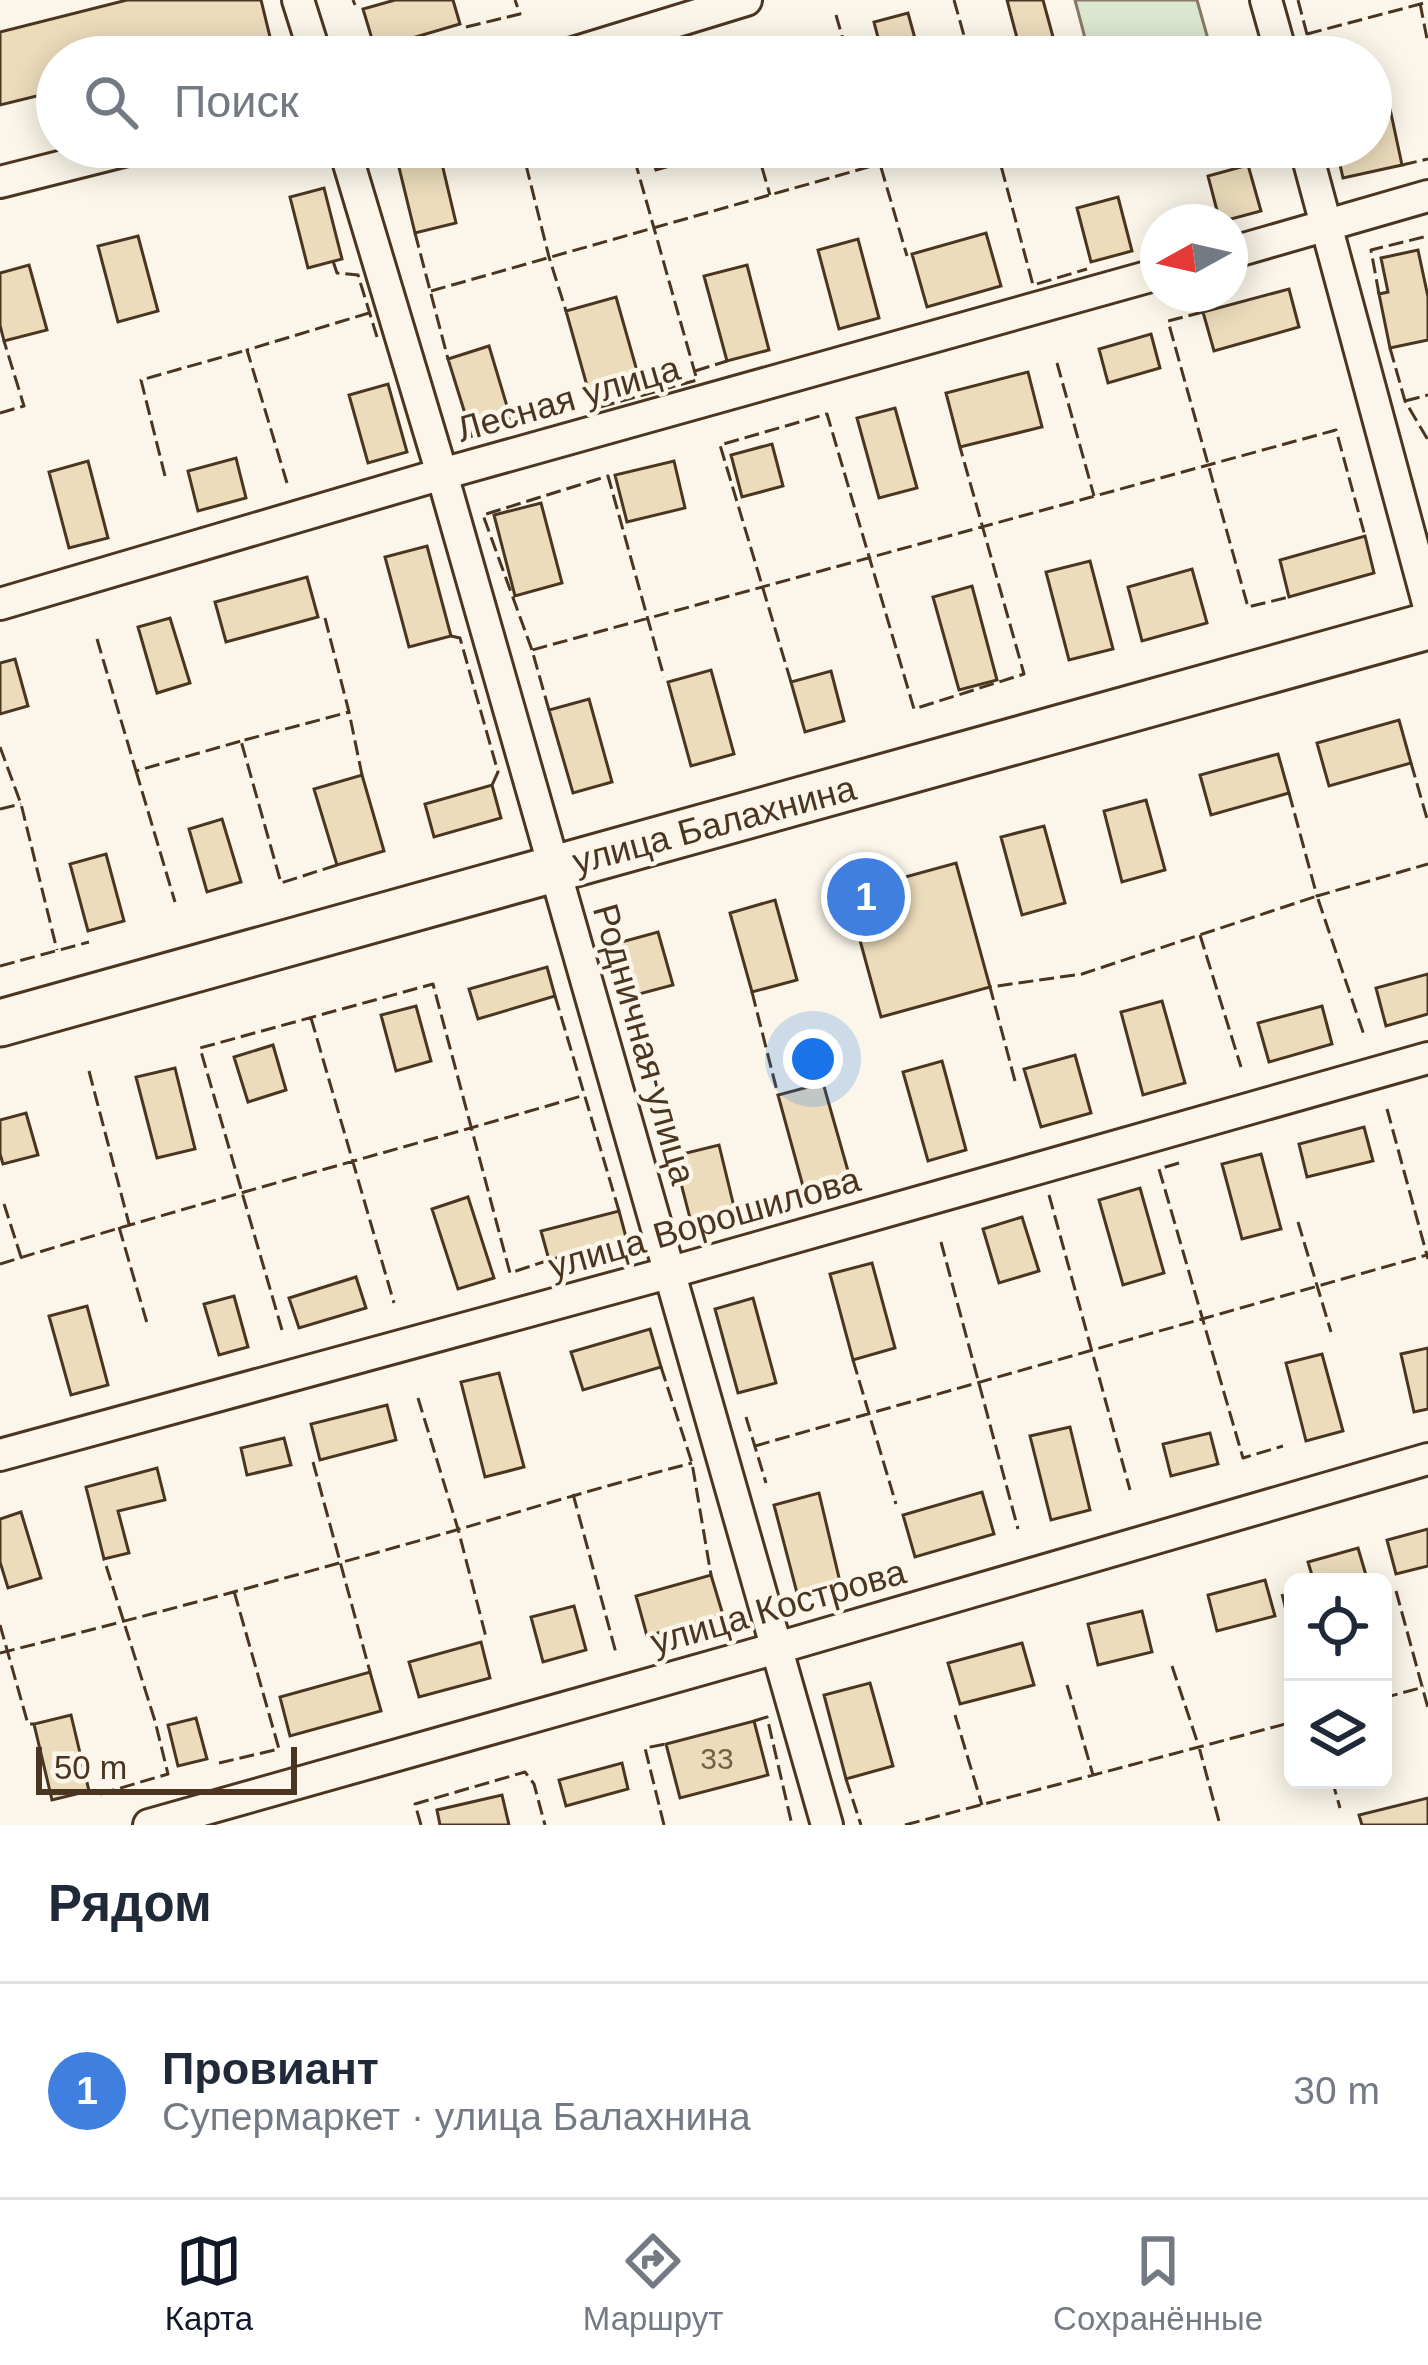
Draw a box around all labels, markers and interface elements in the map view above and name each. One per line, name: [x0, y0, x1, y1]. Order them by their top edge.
search box: [36, 36, 1392, 168]
icon: search: [78, 69, 144, 135]
text: Поиск: [174, 76, 299, 127]
north arrow: [1140, 204, 1248, 312]
street label: Лесная улица: [452, 347, 685, 450]
street label: улица Балахнина: [568, 767, 861, 882]
pin: 1: [827, 852, 905, 942]
street label: Родничная улица: [585, 899, 704, 1190]
your location: [783, 1029, 843, 1089]
street label: улица Ворошилова: [544, 1158, 866, 1287]
street label: улица Кострова: [646, 1550, 911, 1662]
map controls: [1284, 1573, 1392, 1789]
button: locate: [1284, 1573, 1392, 1681]
button: layers: [1284, 1681, 1392, 1789]
scale bar: [36, 1741, 297, 1794]
house number: 33: [700, 1742, 734, 1775]
text: 50 m: [54, 1749, 127, 1786]
text: Рядом: [48, 1875, 212, 1932]
text: Провиант: [162, 2043, 379, 2094]
text: 1: [76, 2069, 98, 2112]
text: 30 m: [1293, 2069, 1380, 2112]
text: Супермаркет · улица Балахнина: [162, 2095, 751, 2138]
tab: Карта: [165, 2228, 253, 2338]
tab: Маршрут: [583, 2228, 723, 2338]
tab: Сохранённые: [1053, 2228, 1263, 2338]

